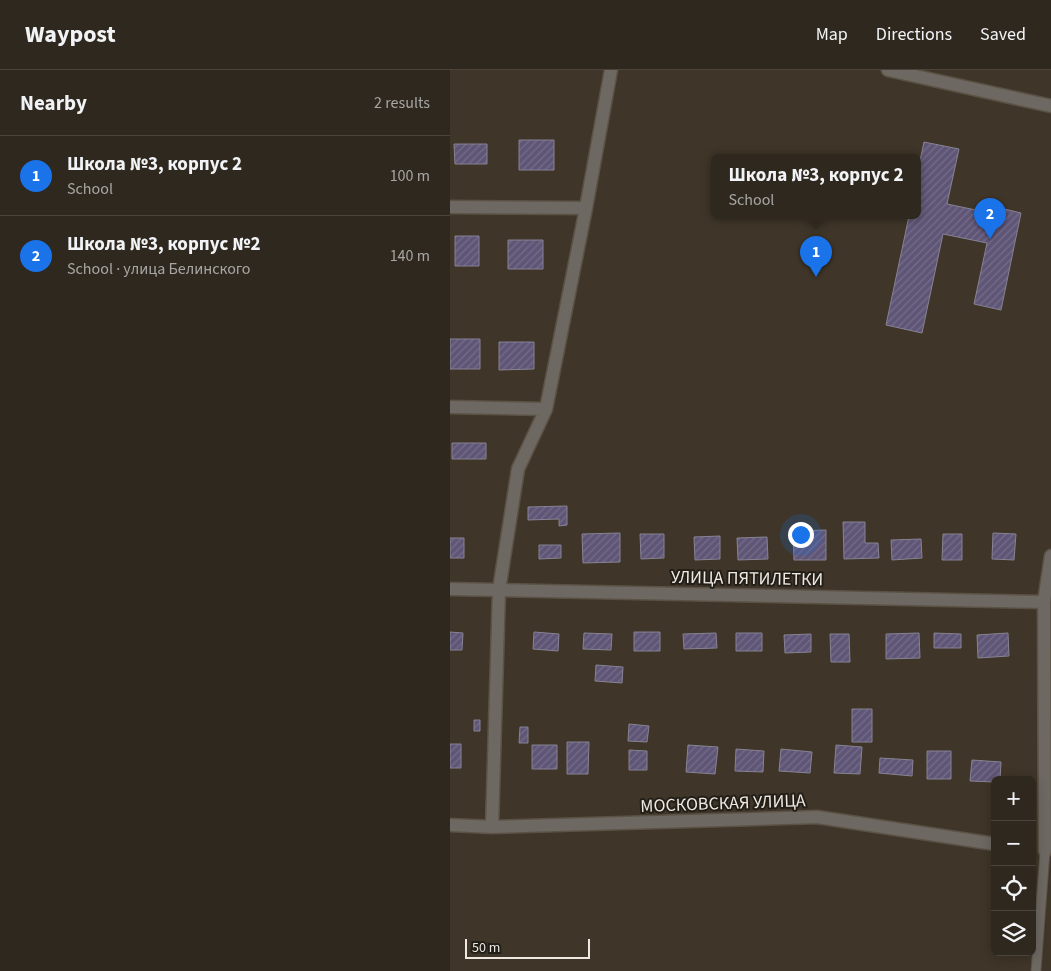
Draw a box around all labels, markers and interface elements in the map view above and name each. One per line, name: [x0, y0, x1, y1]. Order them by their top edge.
text: Waypost: [25, 17, 116, 52]
text: Map: [816, 22, 848, 47]
text: Directions: [876, 22, 952, 47]
text: Saved: [980, 22, 1026, 47]
text: Nearby: [20, 88, 87, 118]
text: 2 results: [374, 92, 430, 114]
text: Школа №3, корпус 2: [67, 151, 242, 178]
popup: [711, 154, 921, 219]
text: Школа №3, корпус 2: [728, 162, 904, 189]
text: 1: [32, 165, 40, 187]
text: 100 m: [390, 165, 430, 187]
text: School: [67, 178, 113, 200]
text: School: [728, 189, 774, 211]
pin: 2: [974, 198, 1006, 239]
text: Школа №3, корпус №2: [67, 231, 261, 258]
pin: 1: [800, 236, 832, 277]
text: 2: [32, 245, 40, 267]
text: 140 m: [390, 245, 430, 267]
text: School · улица Белинского: [67, 258, 250, 280]
your location: [788, 522, 814, 548]
street label: УЛИЦА ПЯТИЛЕТКИ: [671, 565, 823, 592]
map controls: [991, 776, 1036, 956]
button: +: [991, 776, 1036, 821]
street label: МОСКОВСКАЯ УЛИЦА: [640, 788, 806, 819]
button: −: [991, 821, 1036, 866]
button: locate: [991, 866, 1036, 911]
button: layers: [991, 911, 1036, 956]
scale bar: [465, 936, 590, 959]
text: 50 m: [472, 938, 500, 958]

